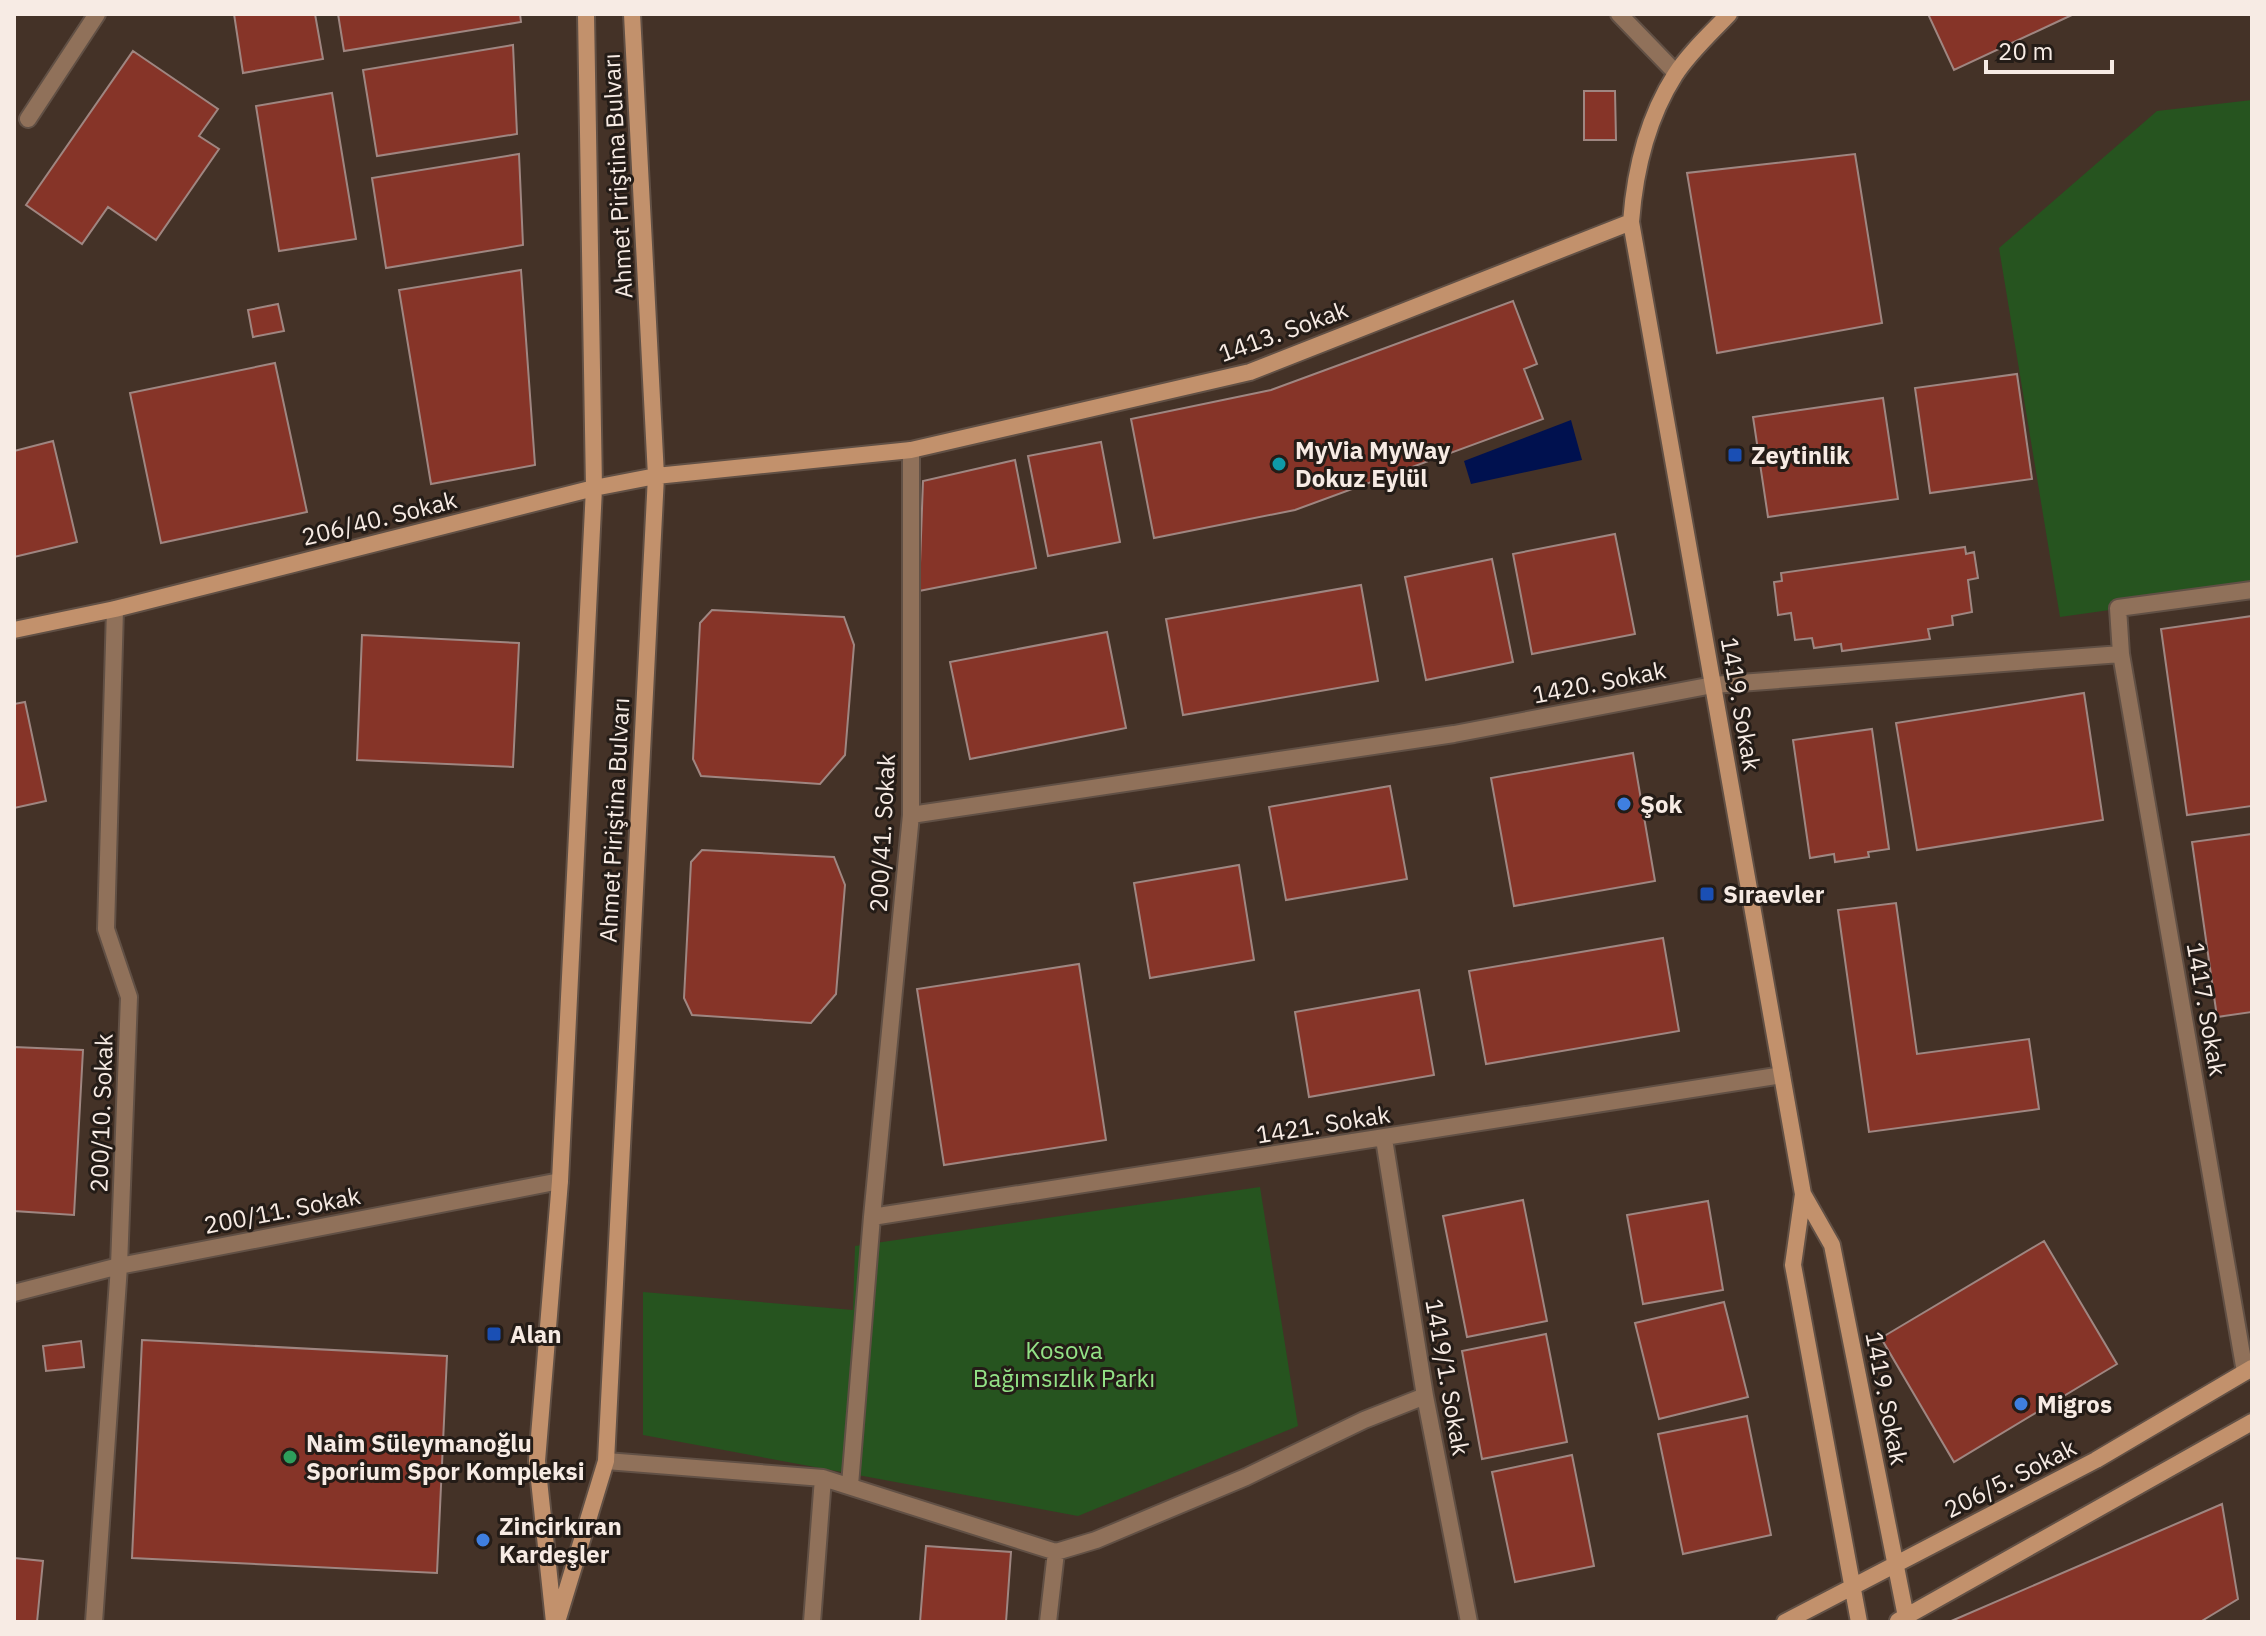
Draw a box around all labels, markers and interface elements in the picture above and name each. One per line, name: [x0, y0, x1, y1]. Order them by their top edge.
scale bar: [1986, 24, 2112, 74]
text: 20 m: [1998, 35, 2053, 67]
street label: Ahmet Piriştina Bulvarı: [595, 53, 639, 299]
street label: 1413. Sokak: [1214, 293, 1352, 369]
place label: MyVia MyWay Dokuz Eylül: [1295, 434, 1451, 494]
place label: Zeytinlik: [1751, 439, 1850, 471]
marker: Zeytinlik: [1726, 446, 1744, 464]
marker: MyVia MyWay Dokuz Eylül: [1270, 455, 1288, 473]
street label: 206/40. Sokak: [298, 483, 460, 553]
street label: 1419. Sokak: [1714, 635, 1769, 774]
street label: 1420. Sokak: [1530, 653, 1669, 711]
street label: Ahmet Piriştina Bulvarı: [592, 697, 636, 943]
street label: 200/41. Sokak: [862, 753, 902, 913]
place label: Şok: [1640, 788, 1683, 820]
marker: Şok: [1615, 795, 1633, 813]
place label: Sıraevler: [1723, 878, 1825, 910]
marker: Sıraevler: [1698, 885, 1716, 903]
street label: 1417. Sokak: [2180, 940, 2235, 1079]
street label: 200/10. Sokak: [82, 1033, 120, 1193]
street label: 1421. Sokak: [1254, 1098, 1393, 1150]
street label: 200/11. Sokak: [201, 1179, 363, 1241]
street label: 1419/1. Sokak: [1418, 1296, 1478, 1458]
place label: Alan: [510, 1318, 562, 1350]
marker: Alan: [485, 1325, 503, 1343]
street label: 1419. Sokak: [1858, 1329, 1916, 1468]
park label: Kosova Bağımsızlık Parkı: [973, 1334, 1155, 1394]
place label: Migros: [2037, 1388, 2112, 1420]
marker: Migros: [2012, 1395, 2030, 1413]
place label: Naim Süleymanoğlu Sporium Spor Kompleksi: [306, 1427, 585, 1487]
street label: 206/5. Sokak: [1938, 1431, 2082, 1525]
marker: Naim Süleymanoğlu Sporium Spor Kompleksi: [281, 1448, 299, 1466]
place label: Zincirkıran Kardeşler: [499, 1510, 622, 1570]
marker: Zincirkıran Kardeşler: [474, 1531, 492, 1549]

